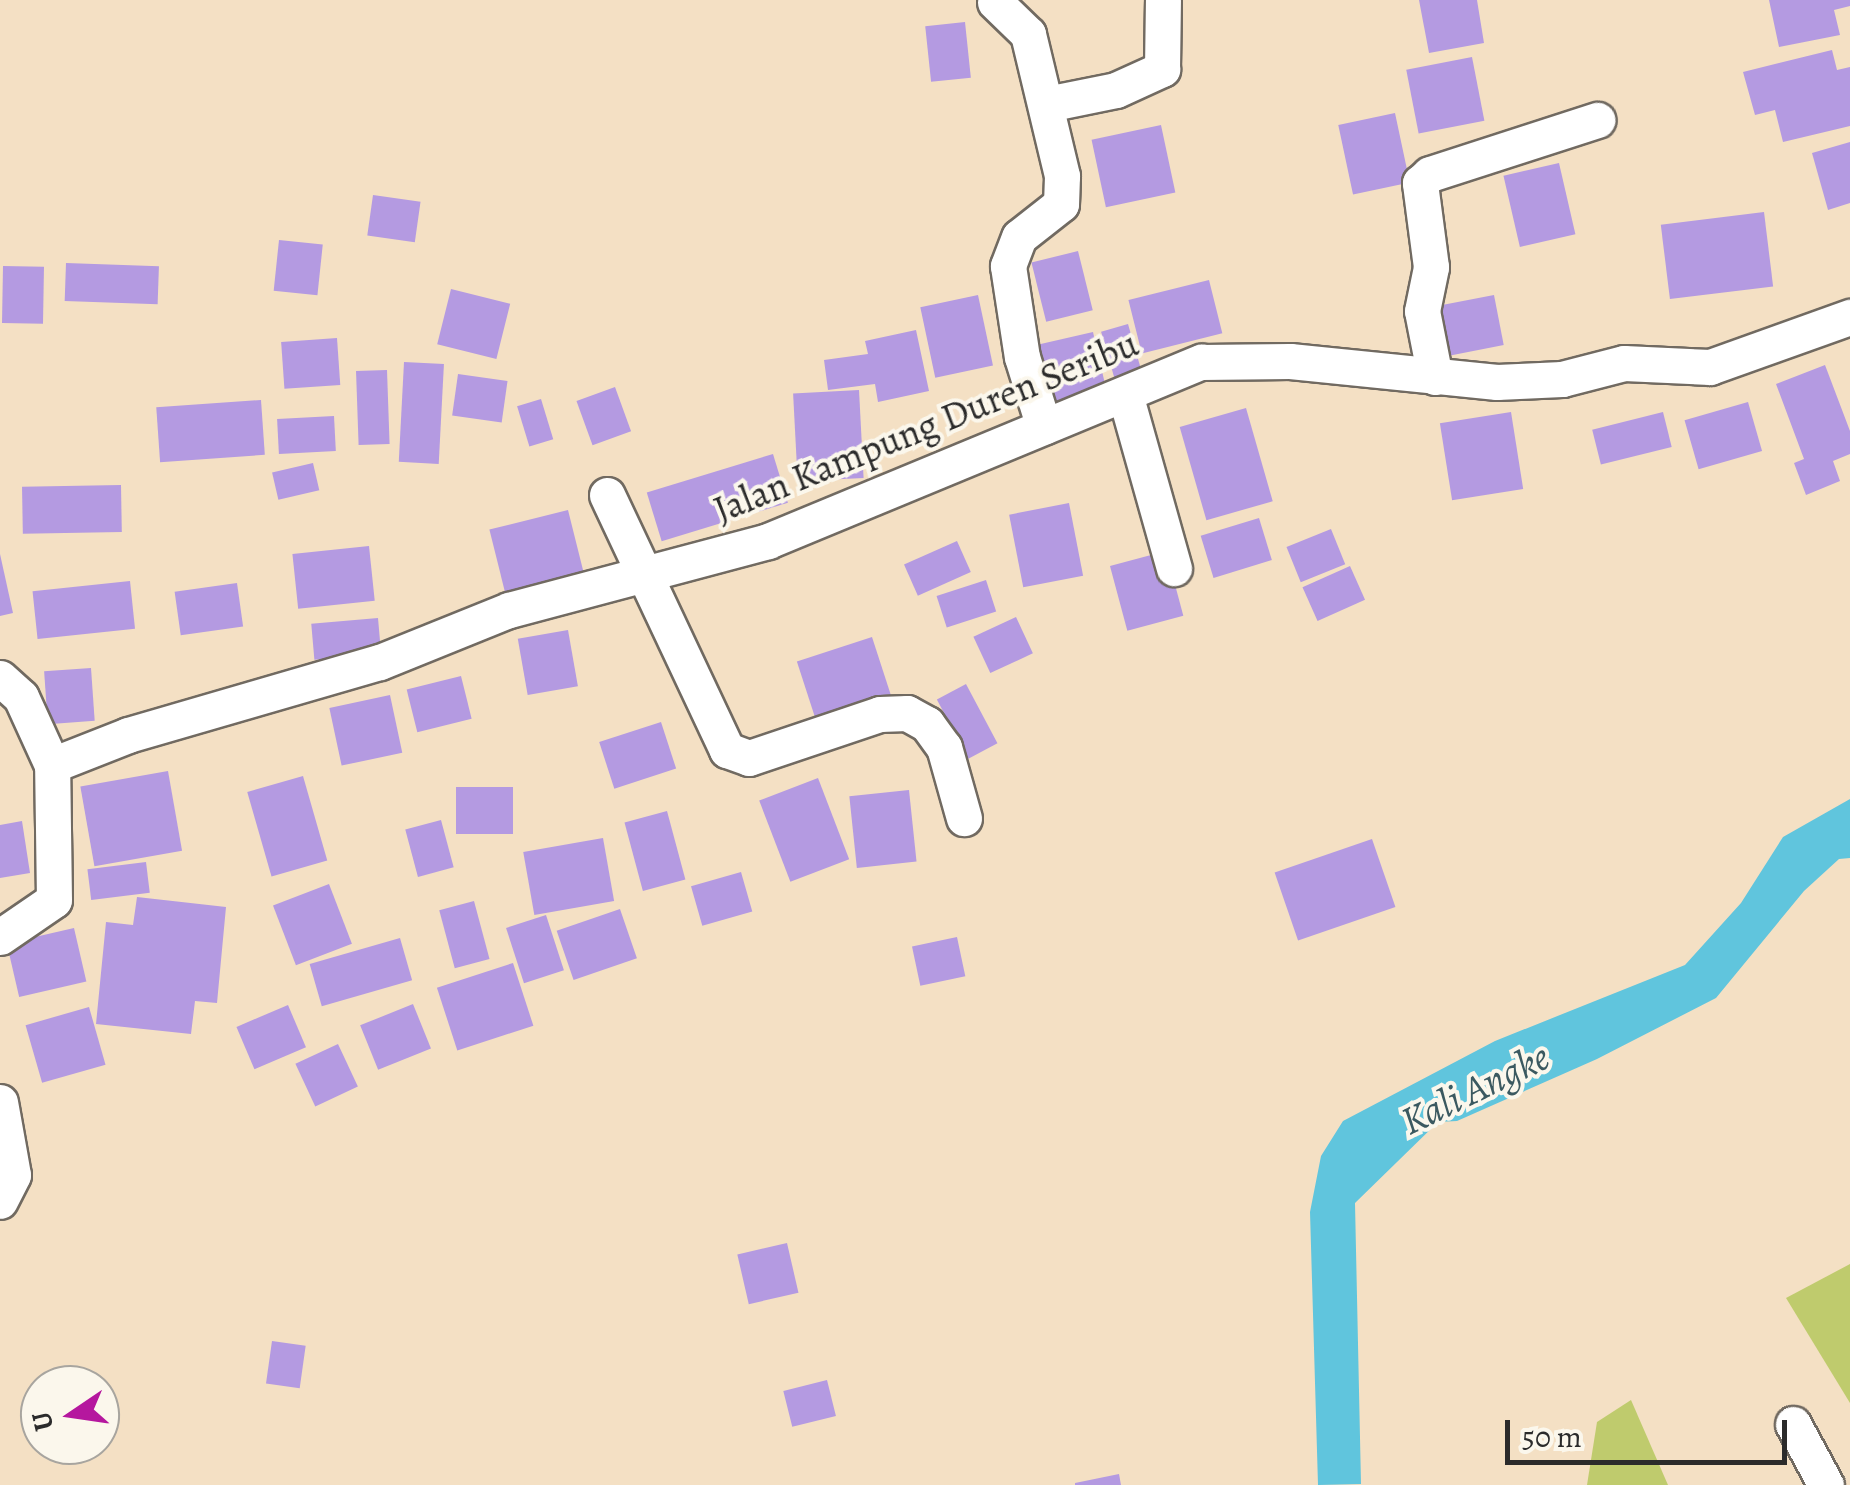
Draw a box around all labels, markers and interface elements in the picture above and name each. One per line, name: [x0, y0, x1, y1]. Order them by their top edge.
street label: Jalan Kampung Duren Seribu: [707, 321, 1145, 533]
water label: Kali Angke: [1393, 1033, 1557, 1145]
north arrow: [20, 1365, 120, 1465]
scale bar: [1510, 1400, 1792, 1462]
text: U: [22, 1408, 63, 1435]
text: 50 m: [1522, 1417, 1582, 1457]

